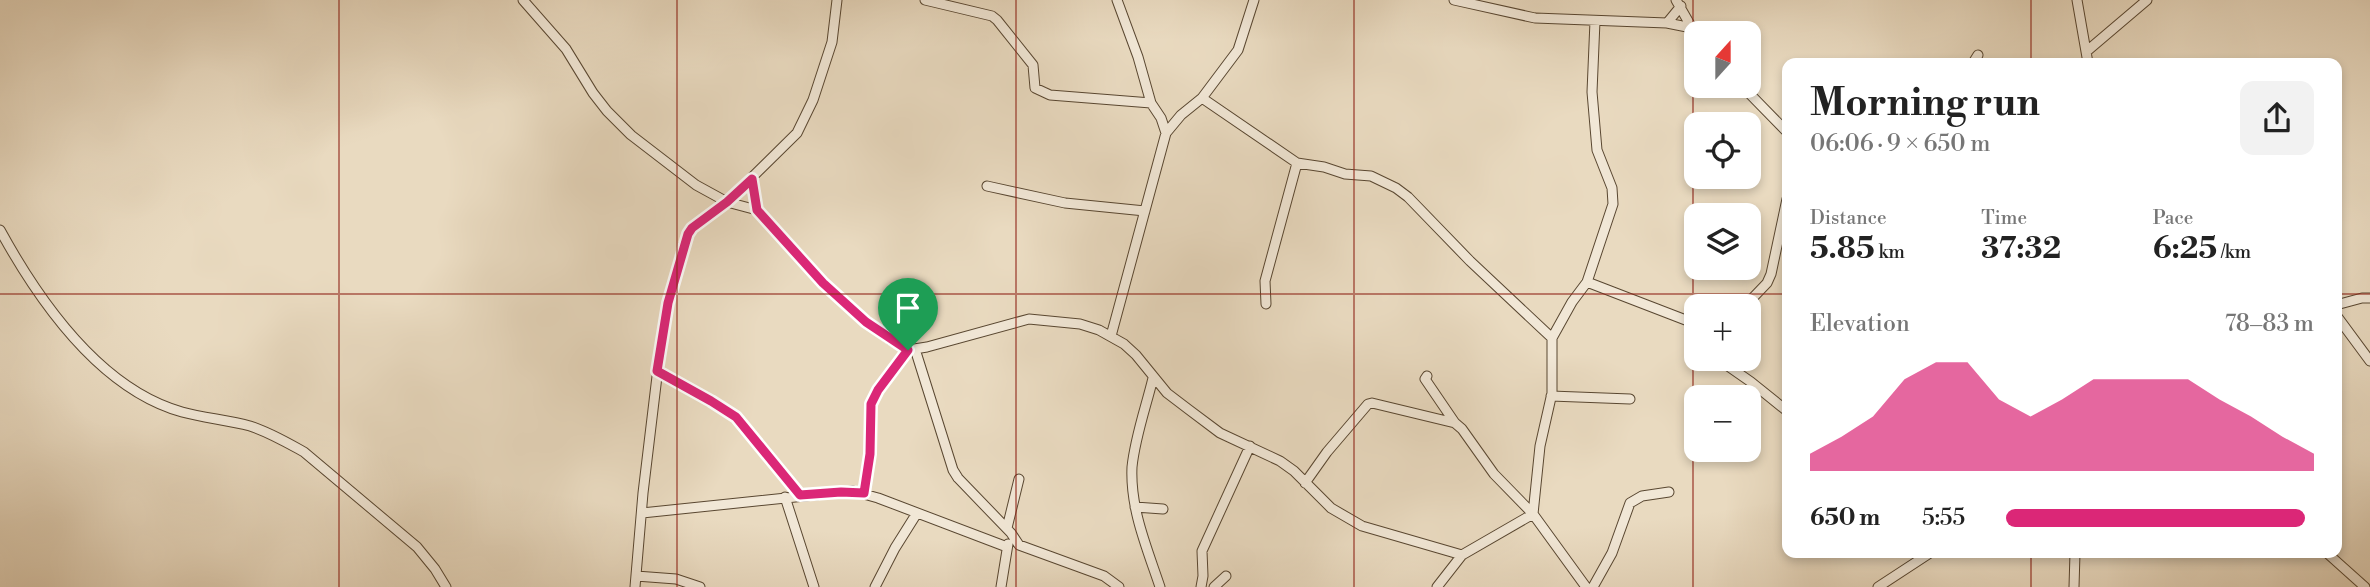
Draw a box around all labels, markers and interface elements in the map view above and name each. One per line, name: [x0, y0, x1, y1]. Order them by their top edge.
north arrow: [1684, 21, 1760, 98]
map controls: [1684, 21, 1761, 462]
text: Morning run: [1810, 80, 2040, 127]
button: share: [2240, 81, 2314, 155]
button: locate: [1684, 112, 1761, 189]
text: 06:06 · 9 × 650 m: [1810, 130, 1990, 158]
button: layers: [1684, 203, 1761, 280]
text: Distance: [1810, 206, 1887, 230]
text: Time: [1981, 206, 2027, 230]
text: Pace: [2153, 206, 2193, 230]
text: 5.85: [1810, 230, 1875, 268]
text: 37:32: [1981, 230, 2061, 268]
text: 6:25: [2153, 230, 2217, 268]
text: km: [1875, 240, 1905, 264]
text: /km: [2217, 240, 2251, 264]
pin: [878, 278, 938, 350]
icon: arrive: [889, 289, 927, 327]
button: +: [1684, 294, 1761, 371]
text: Elevation: [1810, 310, 1910, 338]
text: 78–83 m: [2225, 310, 2314, 338]
button: −: [1684, 385, 1761, 462]
text: 650 m: [1810, 504, 1880, 532]
text: 5:55: [1922, 504, 1965, 532]

